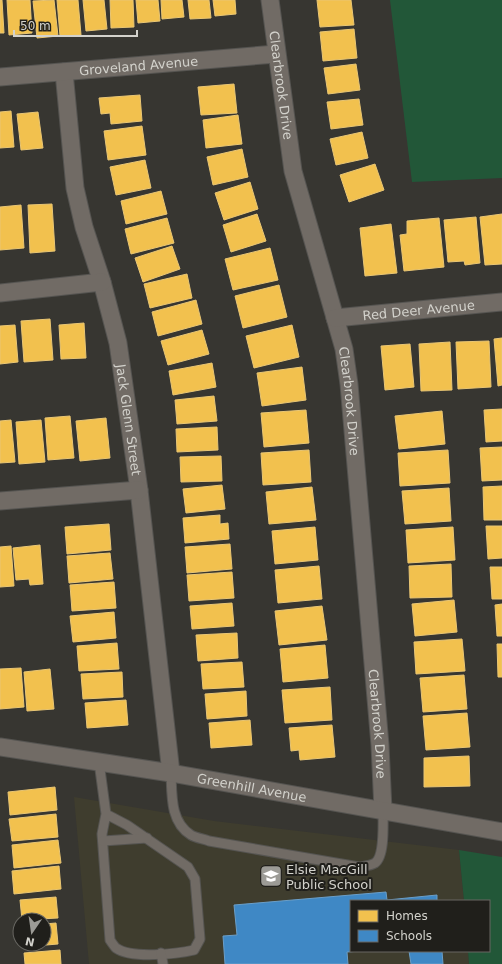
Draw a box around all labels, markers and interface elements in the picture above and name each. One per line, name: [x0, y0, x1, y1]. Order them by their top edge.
scale bar: [14, 12, 137, 38]
text: 50 m: [20, 19, 51, 33]
street label: Clearbrook Drive: [267, 30, 296, 141]
street label: Groveland Avenue: [78, 53, 199, 78]
street label: Red Deer Avenue: [362, 297, 475, 323]
street label: Clearbrook Drive: [336, 345, 363, 456]
street label: Jack Glenn Street: [113, 362, 144, 477]
street label: Clearbrook Drive: [366, 668, 389, 779]
street label: Greenhill Avenue: [196, 770, 308, 805]
place label: Elsie MacGill Public School: [286, 862, 372, 892]
school or university icon: Elsie MacGill Public School: [258, 863, 284, 889]
legend: [350, 900, 490, 952]
text: Homes: [386, 909, 428, 923]
north arrow: [12, 912, 52, 952]
text: Schools: [386, 929, 432, 943]
text: N: [24, 934, 36, 949]

